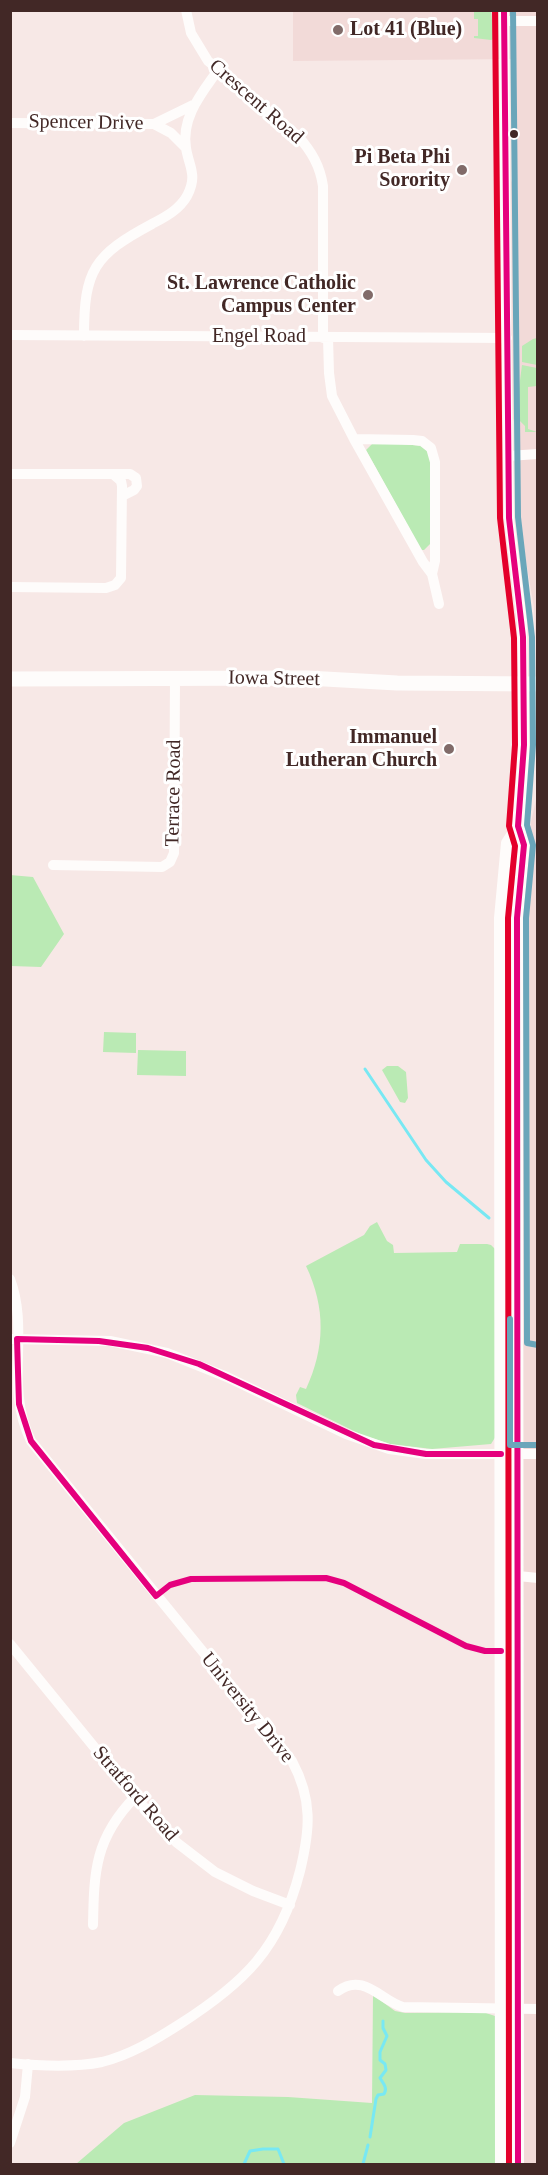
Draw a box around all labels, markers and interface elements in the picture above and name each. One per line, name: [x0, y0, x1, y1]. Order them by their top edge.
place label: Lot 41 (Blue): [350, 18, 462, 42]
marker: Lot 41 (Blue): [331, 23, 345, 37]
street label: Crescent Road: [204, 55, 308, 149]
street label: Spencer Drive: [28, 110, 144, 136]
unlabelled marker: [508, 128, 520, 140]
place label: Pi Beta Phi Sorority: [354, 146, 450, 193]
marker: Pi Beta Phi Sorority: [455, 163, 469, 177]
place label: St. Lawrence Catholic Campus Center: [167, 272, 356, 319]
marker: St. Lawrence Catholic Campus Center: [361, 288, 375, 302]
street label: Engel Road: [212, 325, 306, 349]
street label: Iowa Street: [228, 666, 320, 692]
place label: Immanuel Lutheran Church: [286, 726, 437, 773]
street label: Terrace Road: [161, 739, 187, 847]
marker: Immanuel Lutheran Church: [442, 742, 456, 756]
street label: University Drive: [195, 1648, 299, 1768]
street label: Stratford Road: [87, 1741, 183, 1847]

